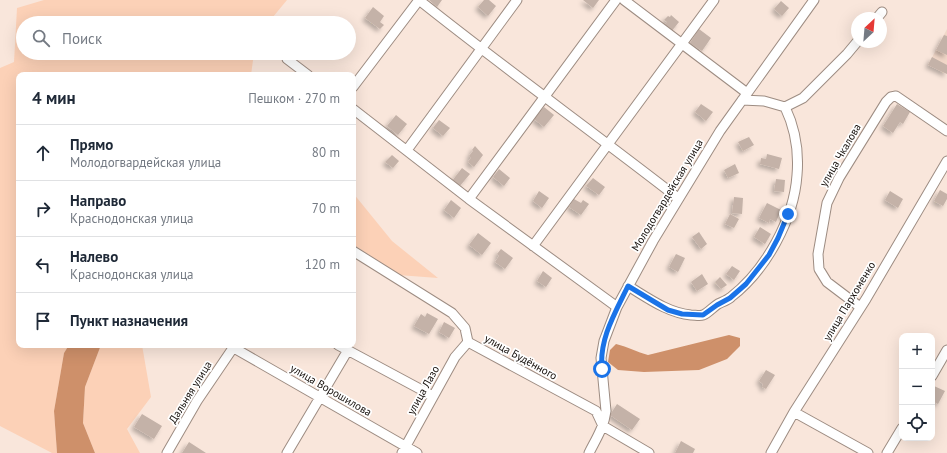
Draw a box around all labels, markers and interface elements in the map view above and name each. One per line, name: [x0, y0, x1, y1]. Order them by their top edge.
north arrow: [851, 12, 887, 48]
search box: [16, 16, 356, 60]
icon: search: [30, 27, 52, 49]
text: Поиск: [62, 29, 102, 48]
text: 4 мин: [32, 87, 76, 109]
text: Пешком · 270 m: [248, 90, 340, 107]
street label: улица Чкалова: [816, 121, 864, 189]
text: Прямо: [70, 135, 113, 154]
street label: Молодогвардейская улица: [628, 137, 706, 253]
icon: ahead: [32, 142, 54, 164]
text: 80 m: [312, 144, 340, 161]
text: Молодогвардейская улица: [70, 154, 221, 171]
text: Направо: [70, 191, 126, 210]
icon: right: [32, 198, 54, 220]
text: 70 m: [312, 200, 340, 217]
route end: [779, 205, 797, 223]
text: Краснодонская улица: [70, 210, 193, 227]
text: Налево: [70, 247, 118, 266]
icon: left: [32, 254, 54, 276]
text: 120 m: [305, 256, 340, 273]
street label: улица Пархоменко: [820, 259, 878, 343]
text: Краснодонская улица: [70, 266, 193, 283]
icon: arrive: [32, 310, 54, 332]
text: Пункт назначения: [70, 311, 188, 330]
street label: улица Будённого: [482, 331, 560, 383]
map controls: [899, 333, 935, 441]
button: +: [899, 333, 935, 369]
street label: Дальняя улица: [165, 358, 215, 426]
route start: [593, 360, 611, 378]
street label: улица Ворошилова: [288, 361, 374, 419]
street label: улица Лазо: [404, 363, 442, 417]
button: −: [899, 369, 935, 405]
button: locate: [899, 405, 935, 441]

